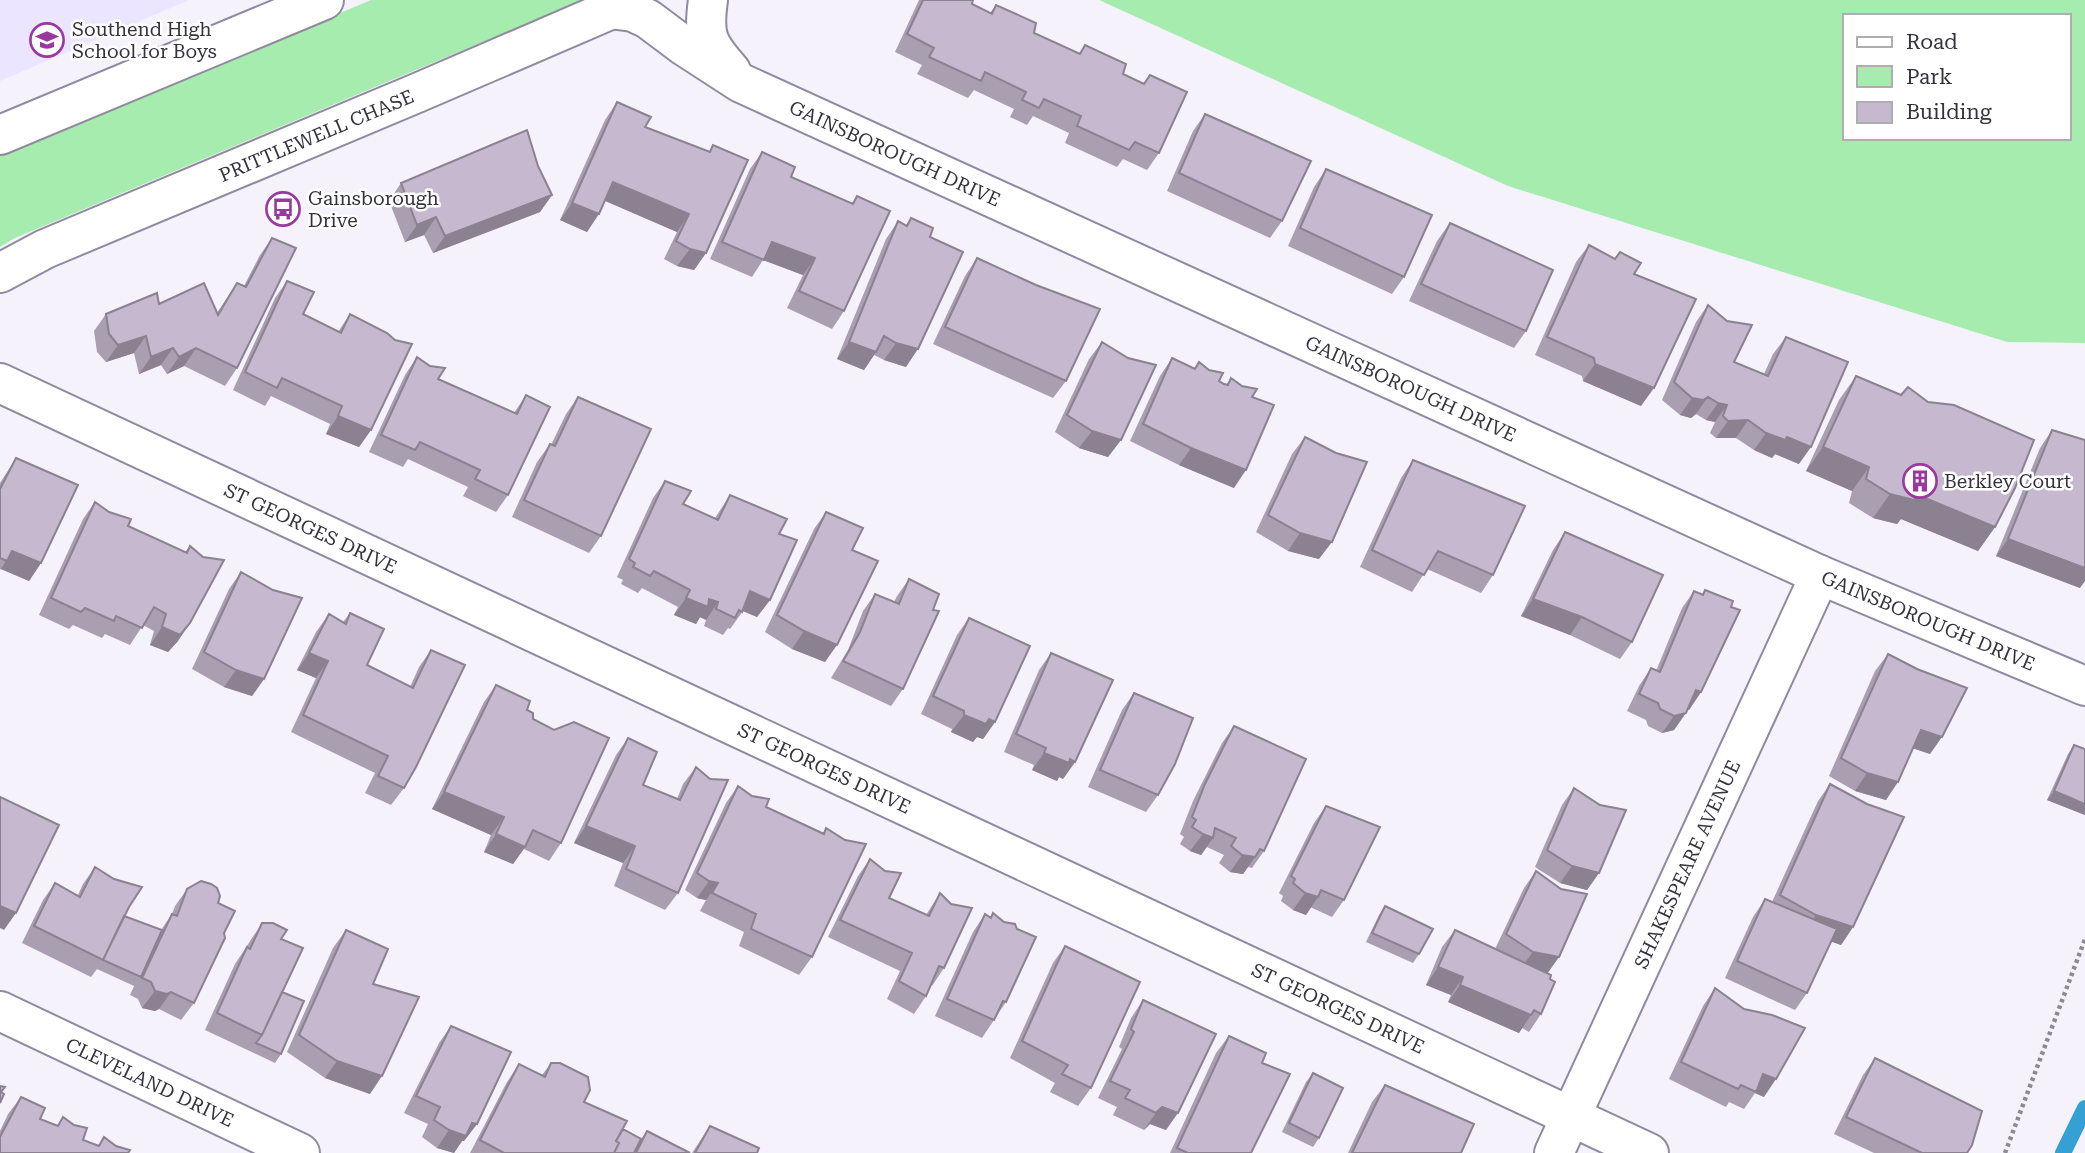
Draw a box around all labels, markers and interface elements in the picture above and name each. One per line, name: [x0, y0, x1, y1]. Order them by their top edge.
legend: [1843, 14, 2071, 140]
place label: Southend High School for Boys: [72, 18, 217, 63]
school or university icon: Southend High School for Boys: [28, 21, 66, 59]
text: Road: [1906, 30, 1958, 54]
text: Park: [1906, 65, 1952, 89]
street label: PRITTLEWELL CHASE: [216, 85, 417, 187]
street label: GAINSBOROUGH DRIVE: [786, 96, 1004, 212]
text: Building: [1906, 100, 1992, 124]
place label: Gainsborough Drive: [308, 187, 439, 232]
bus stop icon: Gainsborough Drive: [264, 190, 302, 228]
street label: GAINSBOROUGH DRIVE: [1302, 331, 1520, 447]
building icon: Berkley Court: [1901, 462, 1939, 500]
place label: Berkley Court: [1944, 470, 2071, 493]
street label: ST GEORGES DRIVE: [220, 478, 401, 579]
street label: GAINSBOROUGH DRIVE: [1818, 566, 2038, 676]
street label: ST GEORGES DRIVE: [734, 718, 914, 819]
street label: SHAKESPEARE AVENUE: [1629, 756, 1745, 972]
street label: ST GEORGES DRIVE: [1248, 958, 1428, 1059]
street label: CLEVELAND DRIVE: [62, 1033, 238, 1132]

